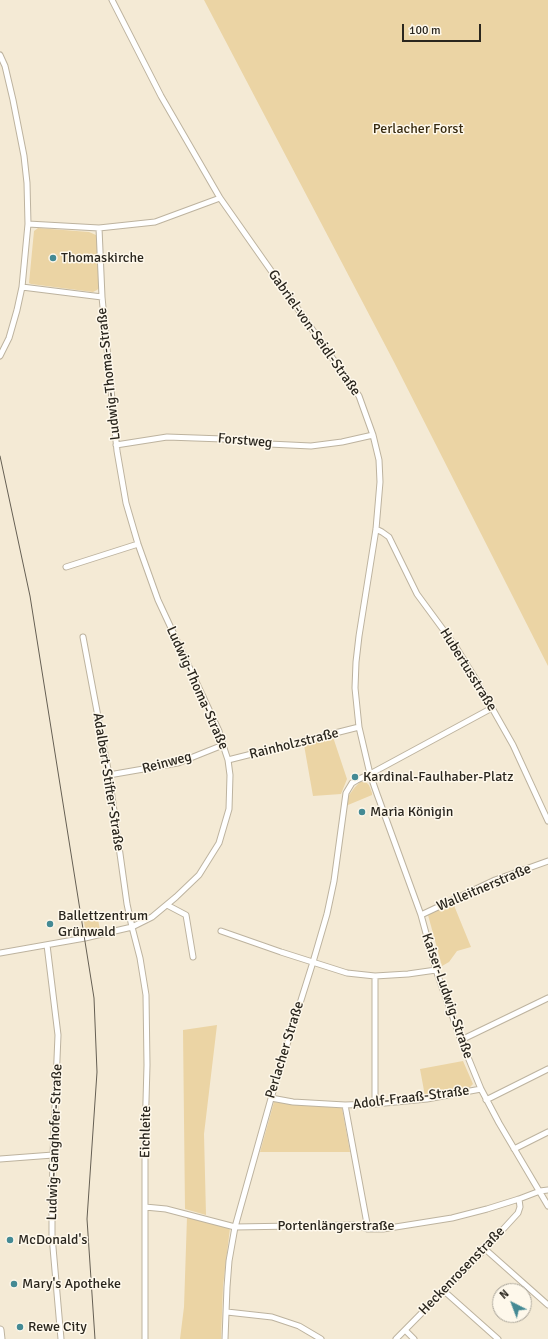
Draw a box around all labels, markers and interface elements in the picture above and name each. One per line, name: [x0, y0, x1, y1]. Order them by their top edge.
scale bar: [404, 16, 483, 42]
text: 100 m: [409, 23, 441, 38]
park label: Perlacher Forst: [373, 121, 463, 137]
place label: Thomaskirche: [61, 250, 144, 266]
marker: Thomaskirche: [48, 253, 58, 263]
street label: Gabriel-von-Seidl-Straße: [264, 267, 364, 399]
street label: Ludwig-Thoma-Straße: [94, 307, 124, 441]
street label: Forstweg: [217, 430, 273, 452]
street label: Ludwig-Thoma-Straße: [162, 624, 232, 752]
street label: Hubertusstraße: [436, 625, 500, 715]
street label: Adalbert-Stifter-Straße: [89, 712, 127, 852]
street label: Rainholzstraße: [248, 725, 340, 763]
street label: Reinweg: [140, 748, 194, 778]
place label: Kardinal-Faulhaber-Platz: [363, 769, 513, 785]
marker: Kardinal-Faulhaber-Platz: [350, 772, 360, 782]
place label: Maria Königin: [370, 804, 453, 820]
marker: Maria Königin: [357, 807, 367, 817]
street label: Walleitnerstraße: [434, 861, 534, 915]
place label: Ballettzentrum Grünwald: [58, 908, 148, 940]
marker: Ballettzentrum Grünwald: [45, 919, 55, 929]
street label: Kaiser-Ludwig-Straße: [418, 931, 476, 1061]
street label: Perlacher Straße: [262, 999, 308, 1101]
street label: Ludwig-Ganghofer-Straße: [44, 1063, 66, 1221]
street label: Adolf-Fraaß-Straße: [352, 1083, 470, 1113]
street label: Eichleite: [137, 1106, 155, 1158]
street label: Portenlängerstraße: [277, 1218, 395, 1234]
street label: Heckenrosenstraße: [416, 1223, 508, 1319]
place label: McDonald's: [18, 1232, 87, 1248]
marker: McDonald's: [5, 1235, 15, 1245]
place label: Mary's Apotheke: [22, 1276, 121, 1292]
marker: Mary's Apotheke: [9, 1279, 19, 1289]
north arrow: [492, 1283, 532, 1323]
text: N: [497, 1287, 511, 1302]
place label: Rewe City: [28, 1319, 87, 1335]
marker: Rewe City: [15, 1322, 25, 1332]

